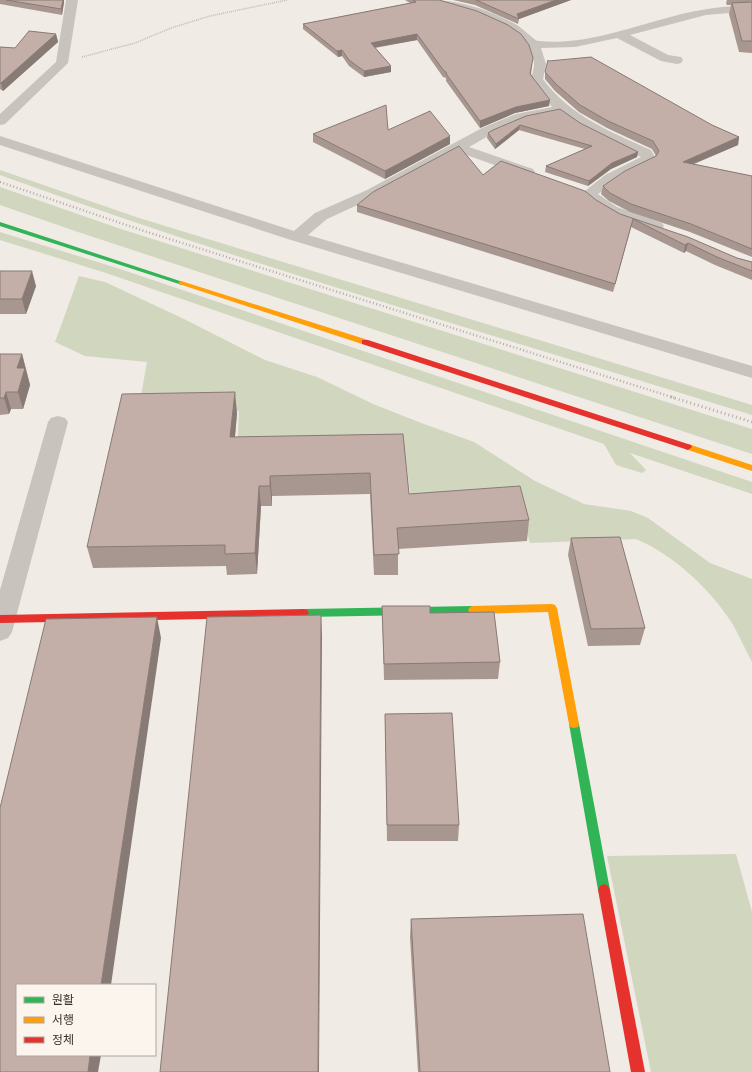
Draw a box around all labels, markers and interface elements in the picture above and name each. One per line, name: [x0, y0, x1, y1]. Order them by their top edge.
legend: [16, 984, 156, 1056]
text: 원활: [52, 993, 74, 1007]
text: 서행: [52, 1013, 74, 1027]
text: 정체: [52, 1033, 74, 1047]

